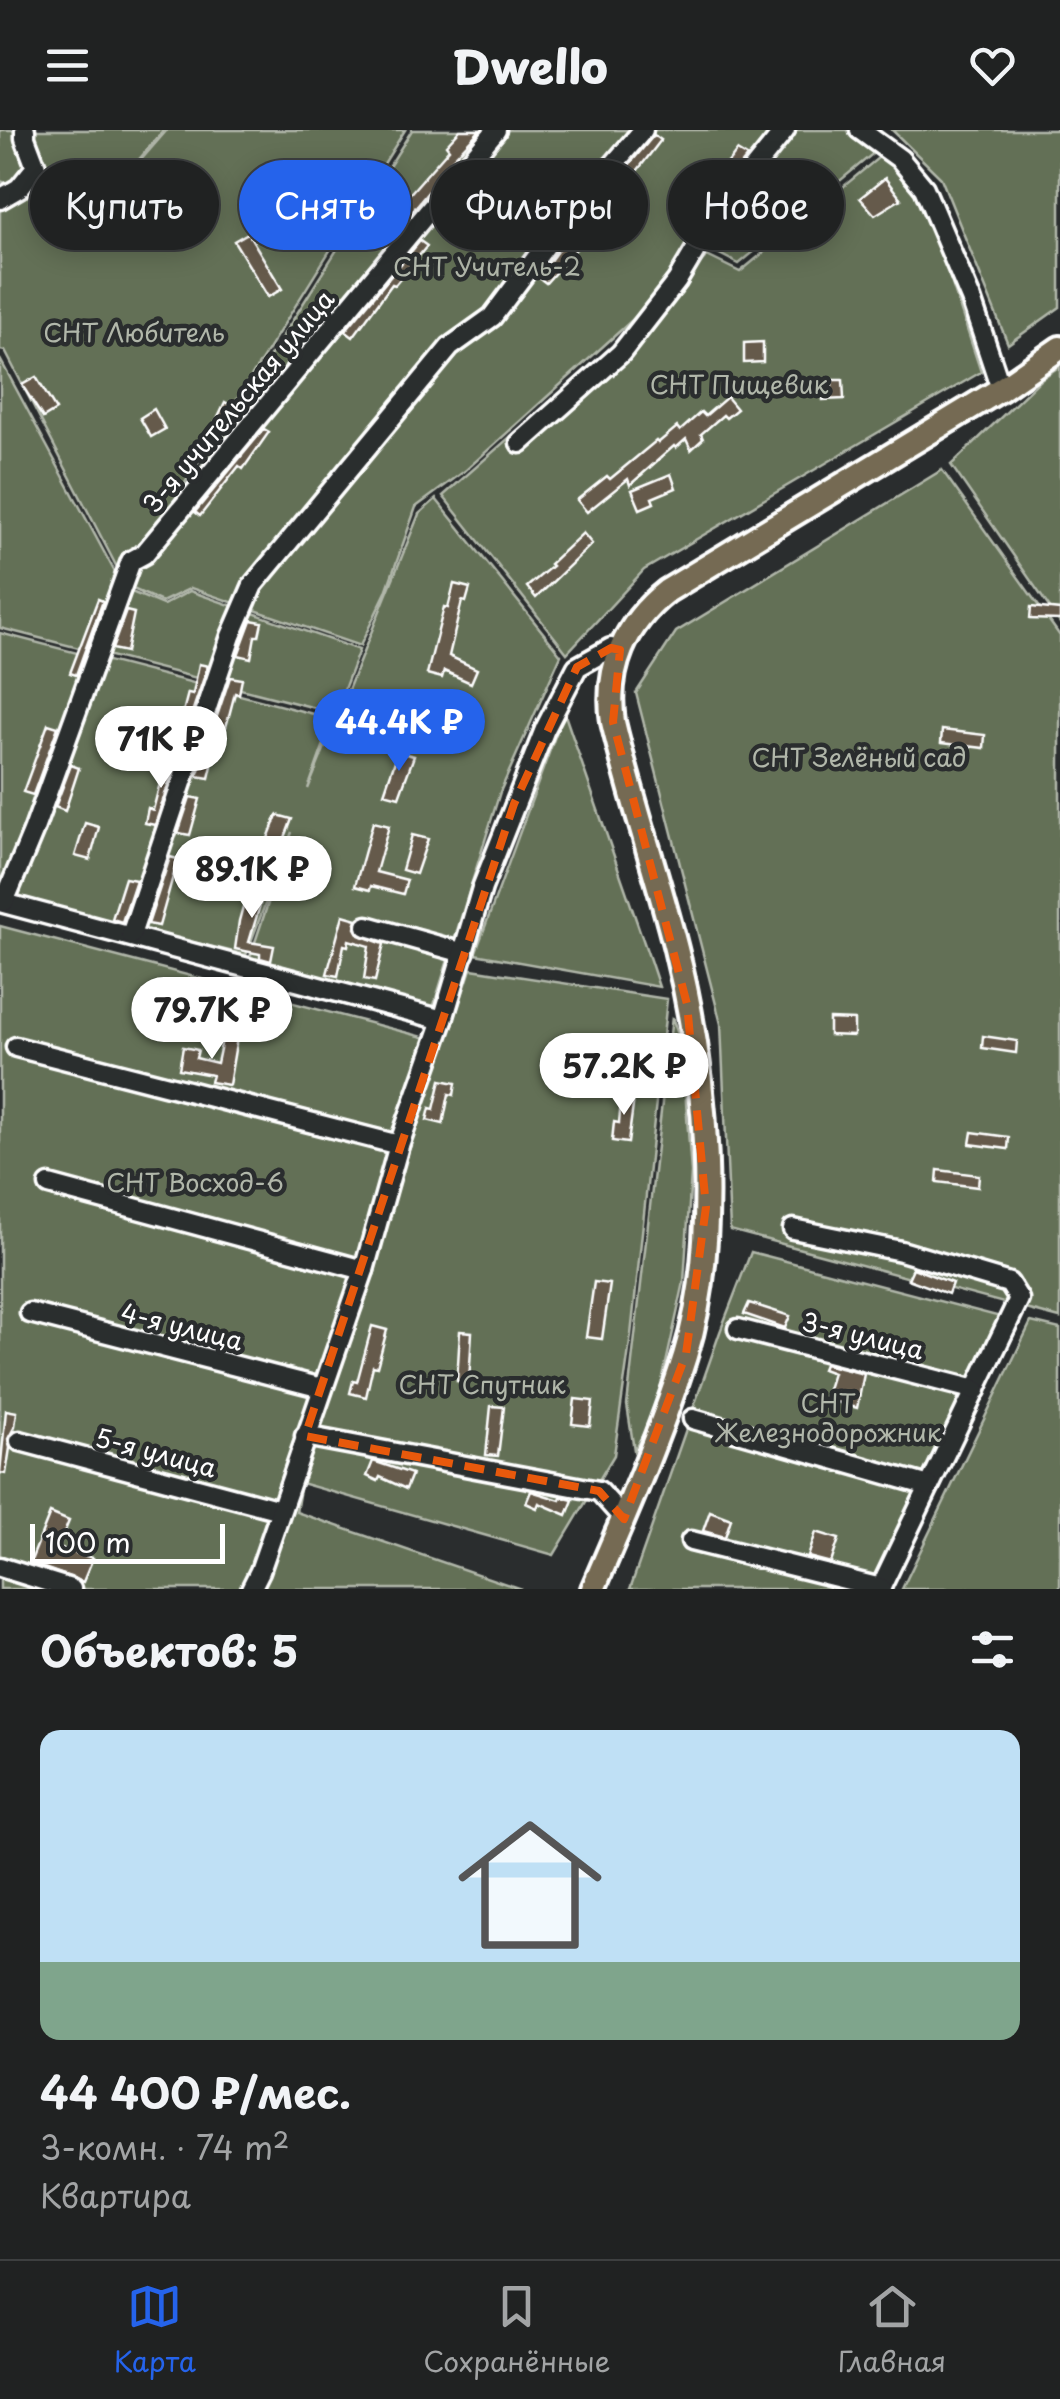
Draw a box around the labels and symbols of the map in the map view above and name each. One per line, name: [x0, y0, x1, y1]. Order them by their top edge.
park label: СНТ Учитель-2: [393, 247, 581, 285]
street label: 3-я учительская улица: [133, 281, 343, 521]
park label: СНТ Любитель: [43, 313, 225, 351]
park label: СНТ Пищевик: [650, 365, 828, 403]
pin: 44.4K ₽: [307, 689, 491, 774]
pin: 71K ₽: [91, 706, 231, 791]
park label: СНТ Зелёный сад: [752, 738, 966, 776]
pin: 89.1K ₽: [160, 836, 344, 921]
pin: 79.7K ₽: [120, 977, 304, 1062]
pin: 57.2K ₽: [532, 1033, 716, 1118]
park label: СНТ Восход-6: [106, 1163, 284, 1201]
street label: 4-я улица: [117, 1293, 247, 1360]
street label: 3-я улица: [798, 1302, 928, 1369]
park label: СНТ Спутник: [398, 1365, 566, 1403]
park label: СНТ Железнодорожник: [714, 1384, 942, 1451]
street label: 5-я улица: [91, 1418, 221, 1486]
scale bar: [30, 1519, 225, 1564]

